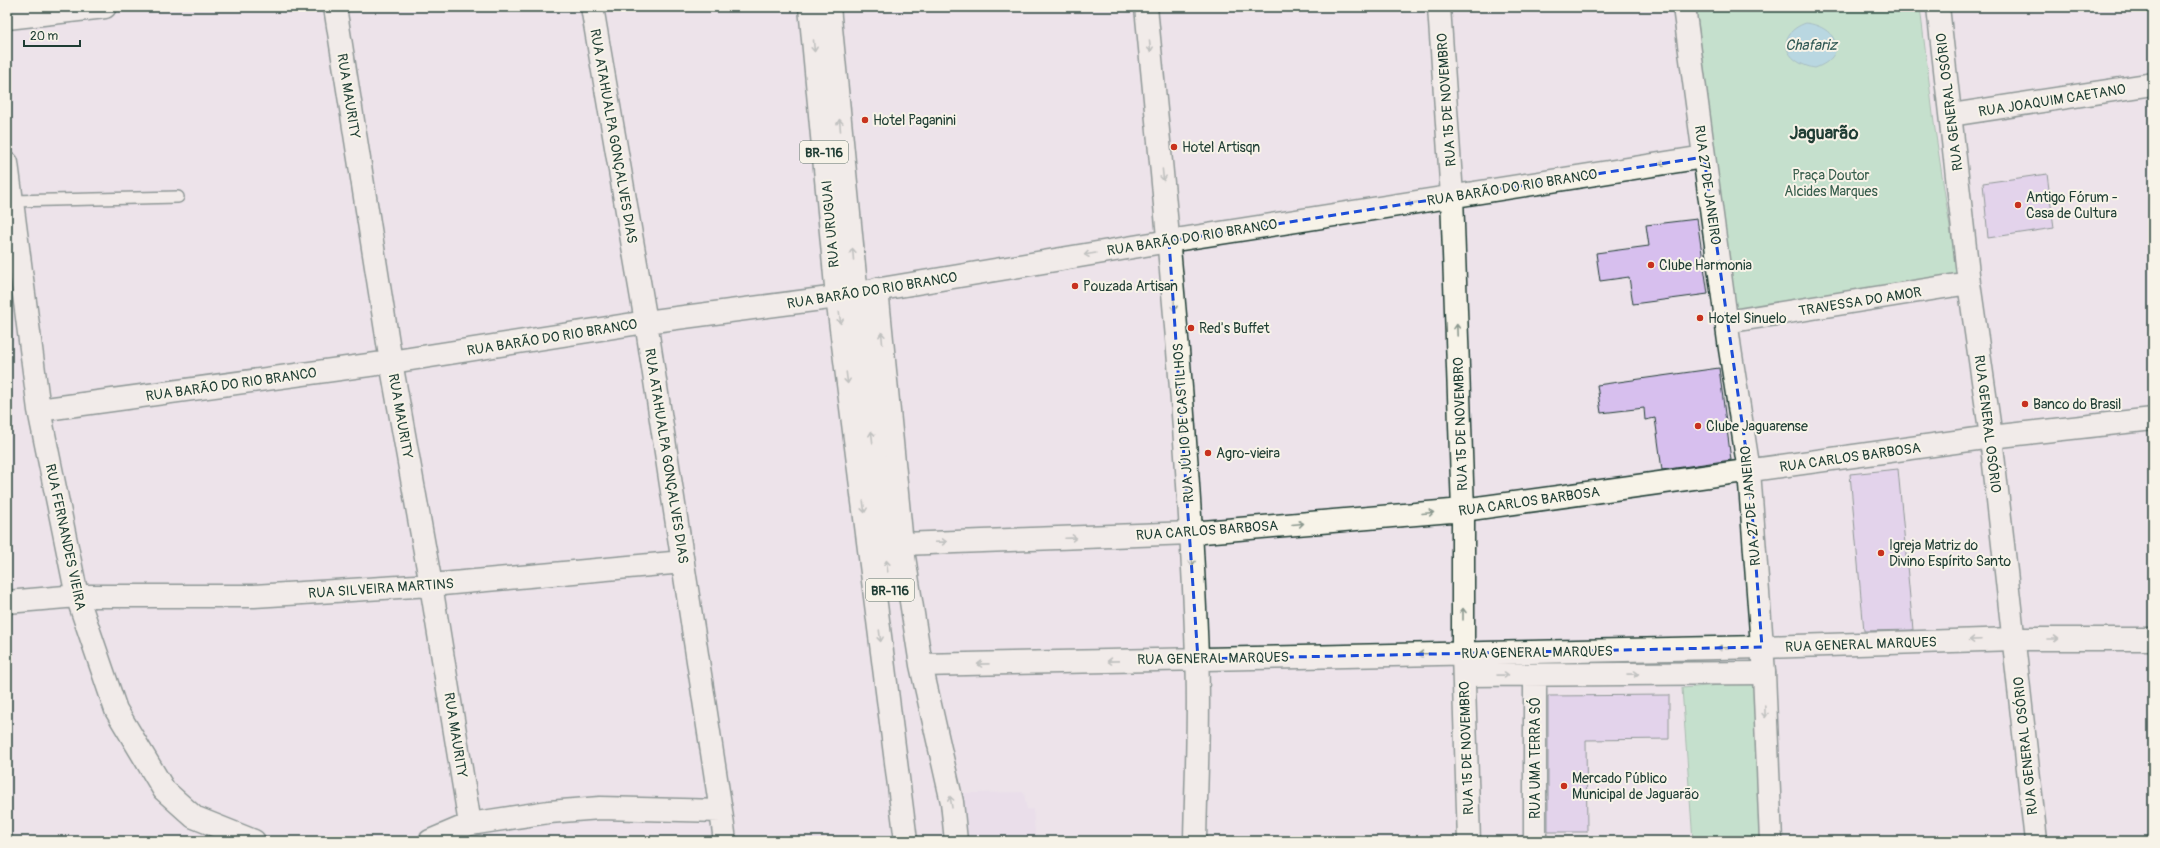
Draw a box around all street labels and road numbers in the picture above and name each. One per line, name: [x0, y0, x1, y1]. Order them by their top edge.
street label: RUA ATAHUALPA GONÇALVES DIAS: [586, 27, 641, 245]
street label: RUA GENERAL OSÓRIO: [1932, 32, 1966, 172]
street label: RUA 15 DE NOVEMBRO: [1433, 33, 1460, 167]
street label: RUA MAURITY: [333, 52, 364, 140]
street label: RUA JOAQUIM CAETANO: [1977, 80, 2127, 121]
street label: RUA 27 DE JANEIRO: [1691, 124, 1724, 246]
road number: BR-116: [800, 141, 848, 163]
street label: RUA BARÃO DO RIO BRANCO: [1426, 166, 1599, 209]
street label: RUA URUGUAI: [818, 180, 843, 268]
street label: RUA BARÃO DO RIO BRANCO: [1106, 216, 1279, 259]
street label: RUA BARÃO DO RIO BRANCO: [786, 269, 959, 312]
street label: TRAVESSA DO AMOR: [1797, 283, 1923, 320]
street label: RUA BARÃO DO RIO BRANCO: [466, 316, 639, 359]
street label: RUA JÚLIO DE CASTILHOS: [1169, 343, 1198, 503]
street label: RUA ATAHUALPA GONÇALVES DIAS: [641, 347, 692, 565]
street label: RUA GENERAL OSÓRIO: [1971, 354, 2005, 494]
street label: RUA 15 DE NOVEMBRO: [1450, 357, 1471, 491]
street label: RUA BARÃO DO RIO BRANCO: [145, 364, 318, 405]
street label: RUA MAURITY: [385, 372, 416, 460]
street label: RUA CARLOS BARBOSA: [1778, 439, 1922, 476]
street label: RUA 27 DE JANEIRO: [1737, 445, 1764, 567]
street label: RUA FERNANDES VIEIRA: [42, 462, 89, 612]
street label: RUA CARLOS BARBOSA: [1457, 483, 1601, 520]
street label: RUA CARLOS BARBOSA: [1135, 517, 1279, 544]
street label: RUA SILVEIRA MARTINS: [308, 575, 454, 602]
road number: BR-116: [866, 579, 914, 601]
street label: RUA GENERAL MARQUES: [1785, 633, 1937, 656]
street label: RUA GENERAL MARQUES: [1461, 643, 1613, 662]
street label: RUA GENERAL MARQUES: [1137, 649, 1289, 668]
street label: RUA GENERAL OSÓRIO: [2009, 676, 2041, 816]
street label: RUA 15 DE NOVEMBRO: [1456, 681, 1477, 815]
street label: RUA MAURITY: [440, 691, 471, 779]
street label: RUA UMA TERRA SÓ: [1526, 697, 1544, 819]

